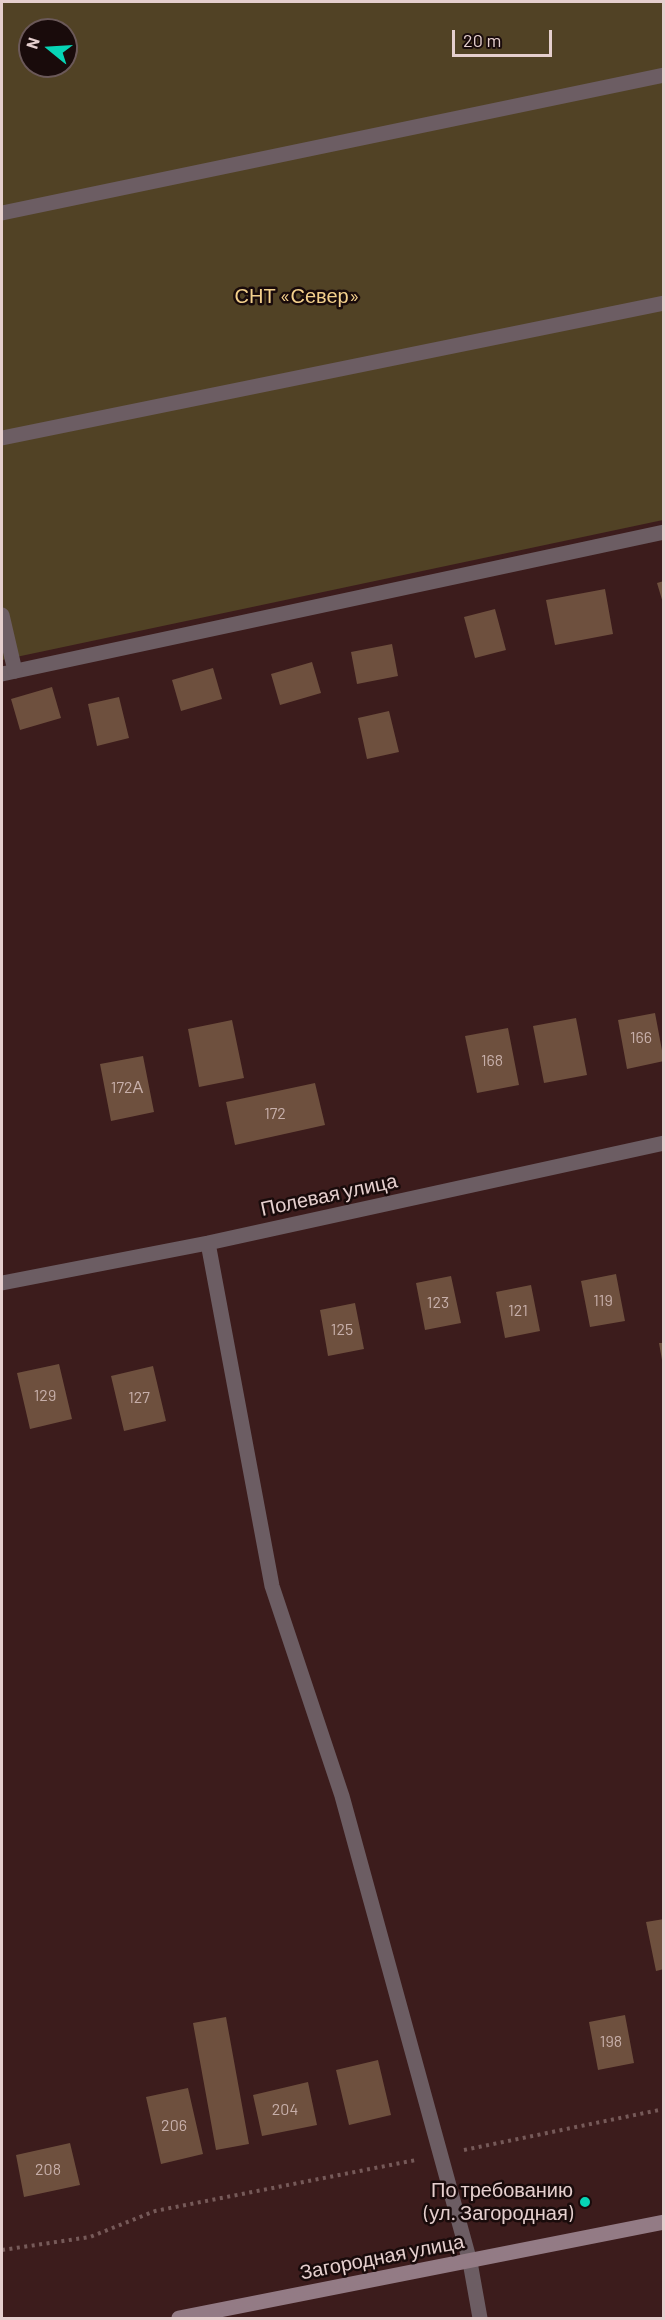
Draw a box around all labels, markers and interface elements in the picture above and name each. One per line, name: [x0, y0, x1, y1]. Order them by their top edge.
north arrow: [18, 18, 78, 78]
scale bar: [455, 18, 556, 56]
text: 20 m: [463, 29, 501, 51]
text: N: [22, 35, 43, 51]
park label: СНТ «Север»: [235, 284, 359, 308]
house number: 166: [630, 1028, 652, 1048]
house number: 168: [481, 1051, 503, 1071]
house number: 172А: [111, 1078, 143, 1098]
house number: 172: [264, 1104, 286, 1124]
street label: Полевая улица: [258, 1169, 400, 1221]
house number: 119: [593, 1291, 613, 1311]
house number: 123: [427, 1293, 449, 1313]
house number: 121: [508, 1301, 528, 1321]
house number: 125: [331, 1320, 353, 1340]
house number: 129: [34, 1386, 56, 1406]
house number: 127: [128, 1388, 150, 1408]
house number: 198: [600, 2032, 622, 2052]
house number: 204: [272, 2100, 298, 2120]
house number: 206: [161, 2116, 187, 2136]
house number: 208: [35, 2160, 61, 2180]
place label: По требованию (ул. Загородная): [424, 2178, 573, 2225]
marker: По требованию (ул. Загородная): [578, 2195, 592, 2209]
street label: Загородная улица: [298, 2229, 466, 2285]

